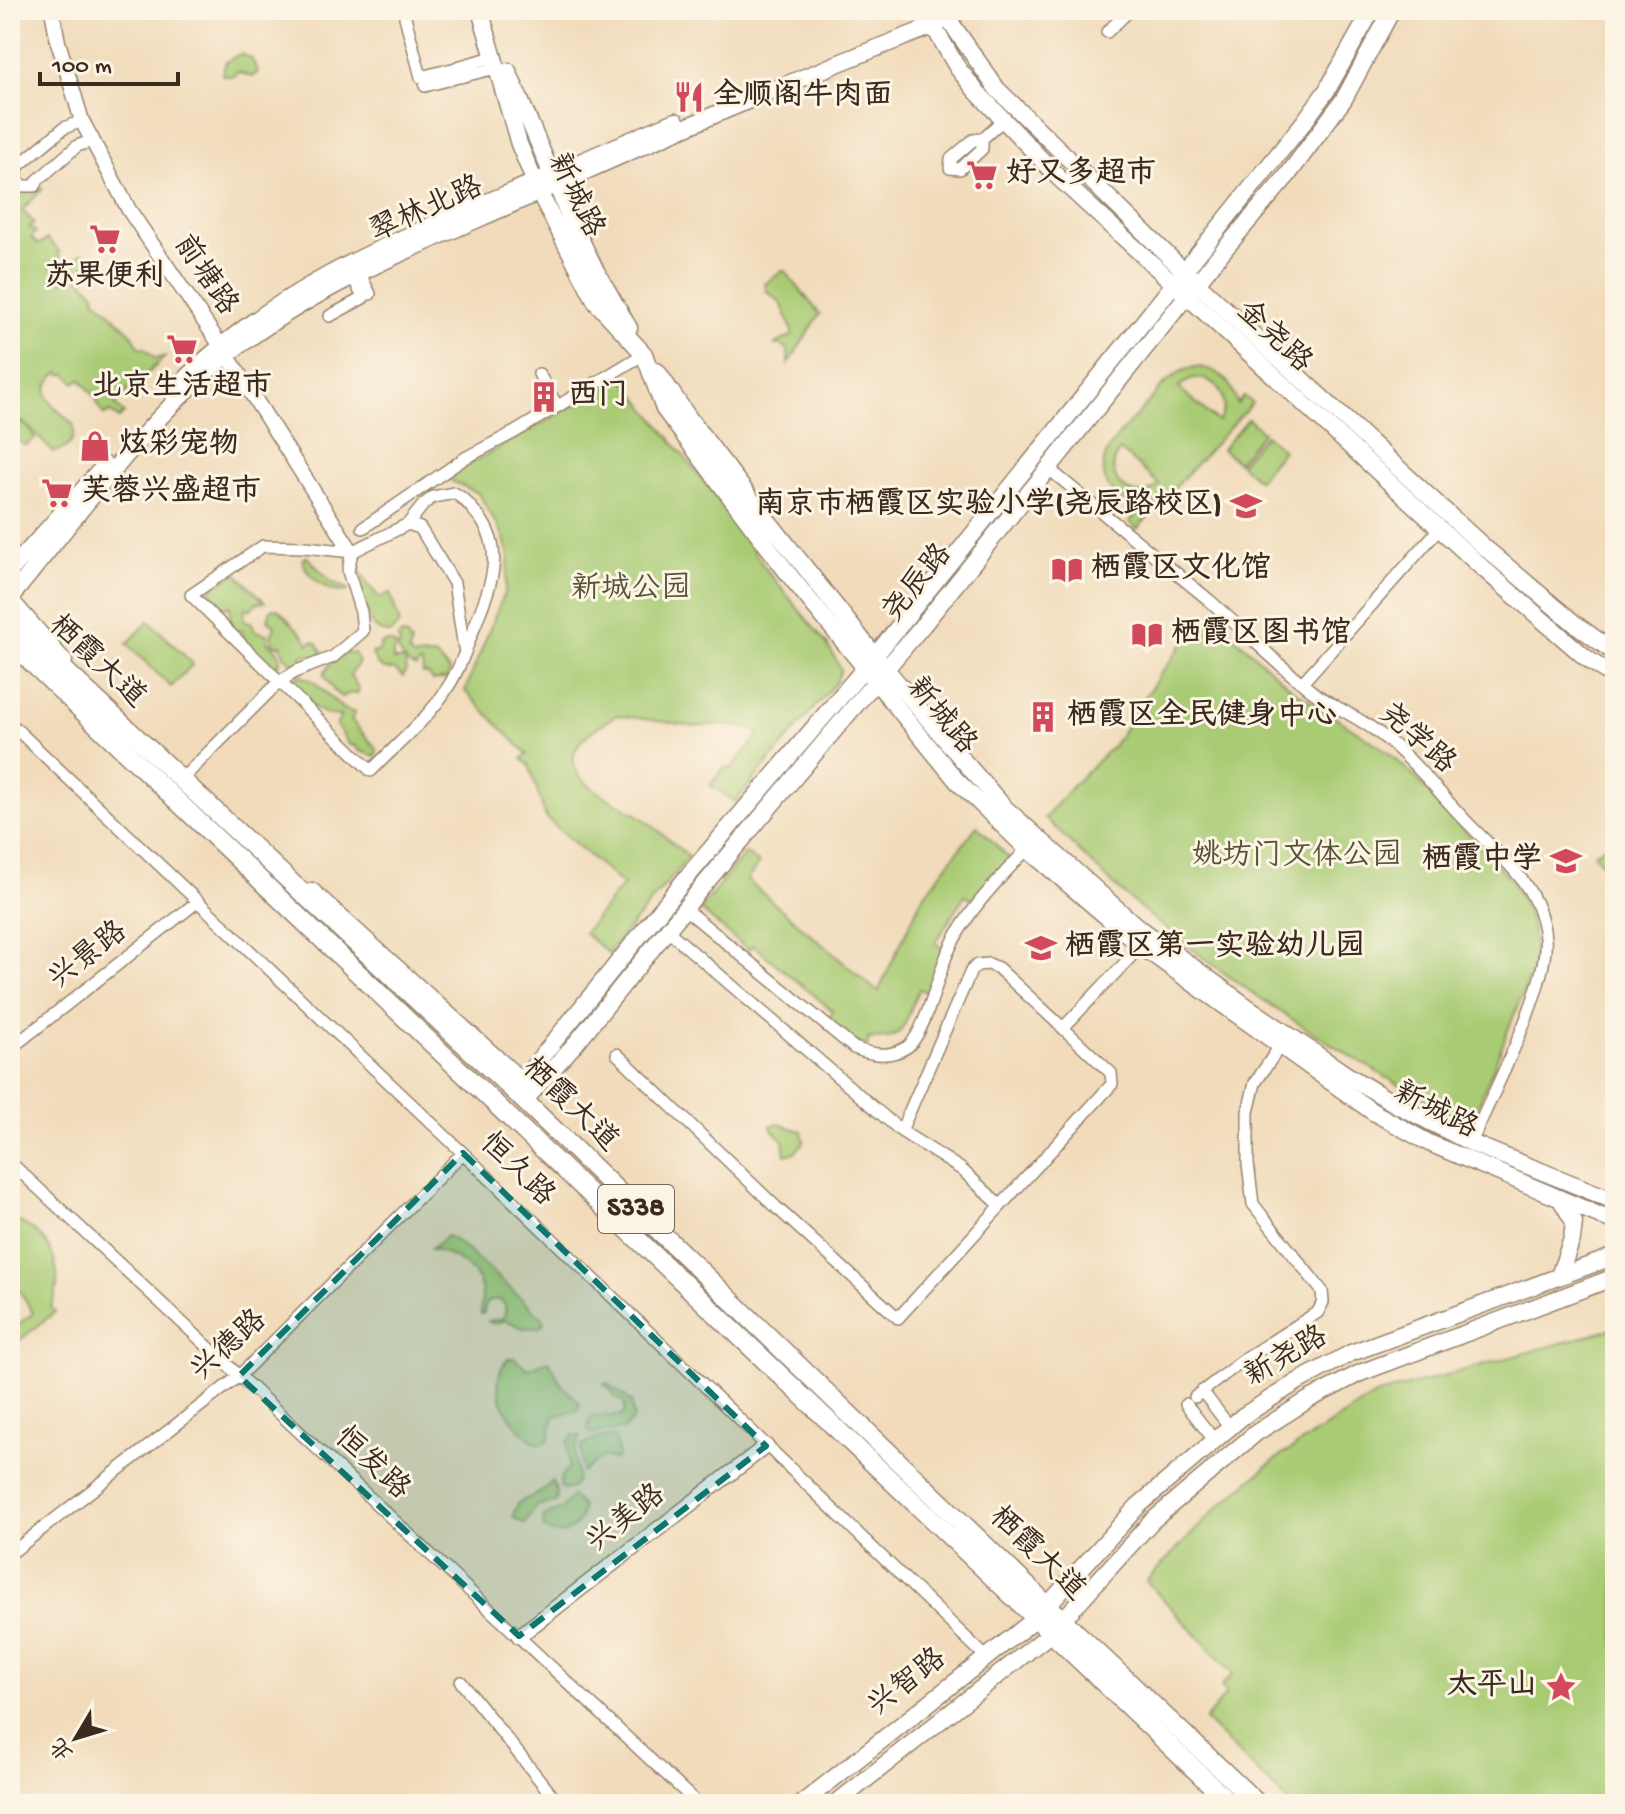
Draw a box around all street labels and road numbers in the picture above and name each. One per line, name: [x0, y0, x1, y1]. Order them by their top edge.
street label: 新城路: [539, 147, 611, 244]
street label: 翠林北路: [364, 169, 489, 251]
street label: 前塘路: [164, 228, 245, 323]
street label: 金尧路: [1228, 293, 1319, 381]
street label: 尧辰路: [876, 537, 961, 630]
street label: 栖霞大道: [40, 608, 153, 717]
street label: 新城路: [898, 670, 984, 763]
street label: 尧学路: [1371, 696, 1463, 783]
street label: 兴景路: [42, 914, 135, 998]
street label: 栖霞大道: [514, 1050, 626, 1160]
street label: 新城路: [1387, 1074, 1484, 1148]
street label: 恒久路: [471, 1126, 562, 1215]
road number: S338: [598, 1185, 674, 1233]
street label: 兴德路: [184, 1302, 275, 1390]
street label: 新尧路: [1238, 1319, 1335, 1396]
street label: 恒发路: [326, 1420, 417, 1508]
street label: 兴美路: [580, 1477, 673, 1561]
street label: 栖霞大道: [981, 1499, 1093, 1609]
street label: 兴智路: [861, 1641, 954, 1725]

